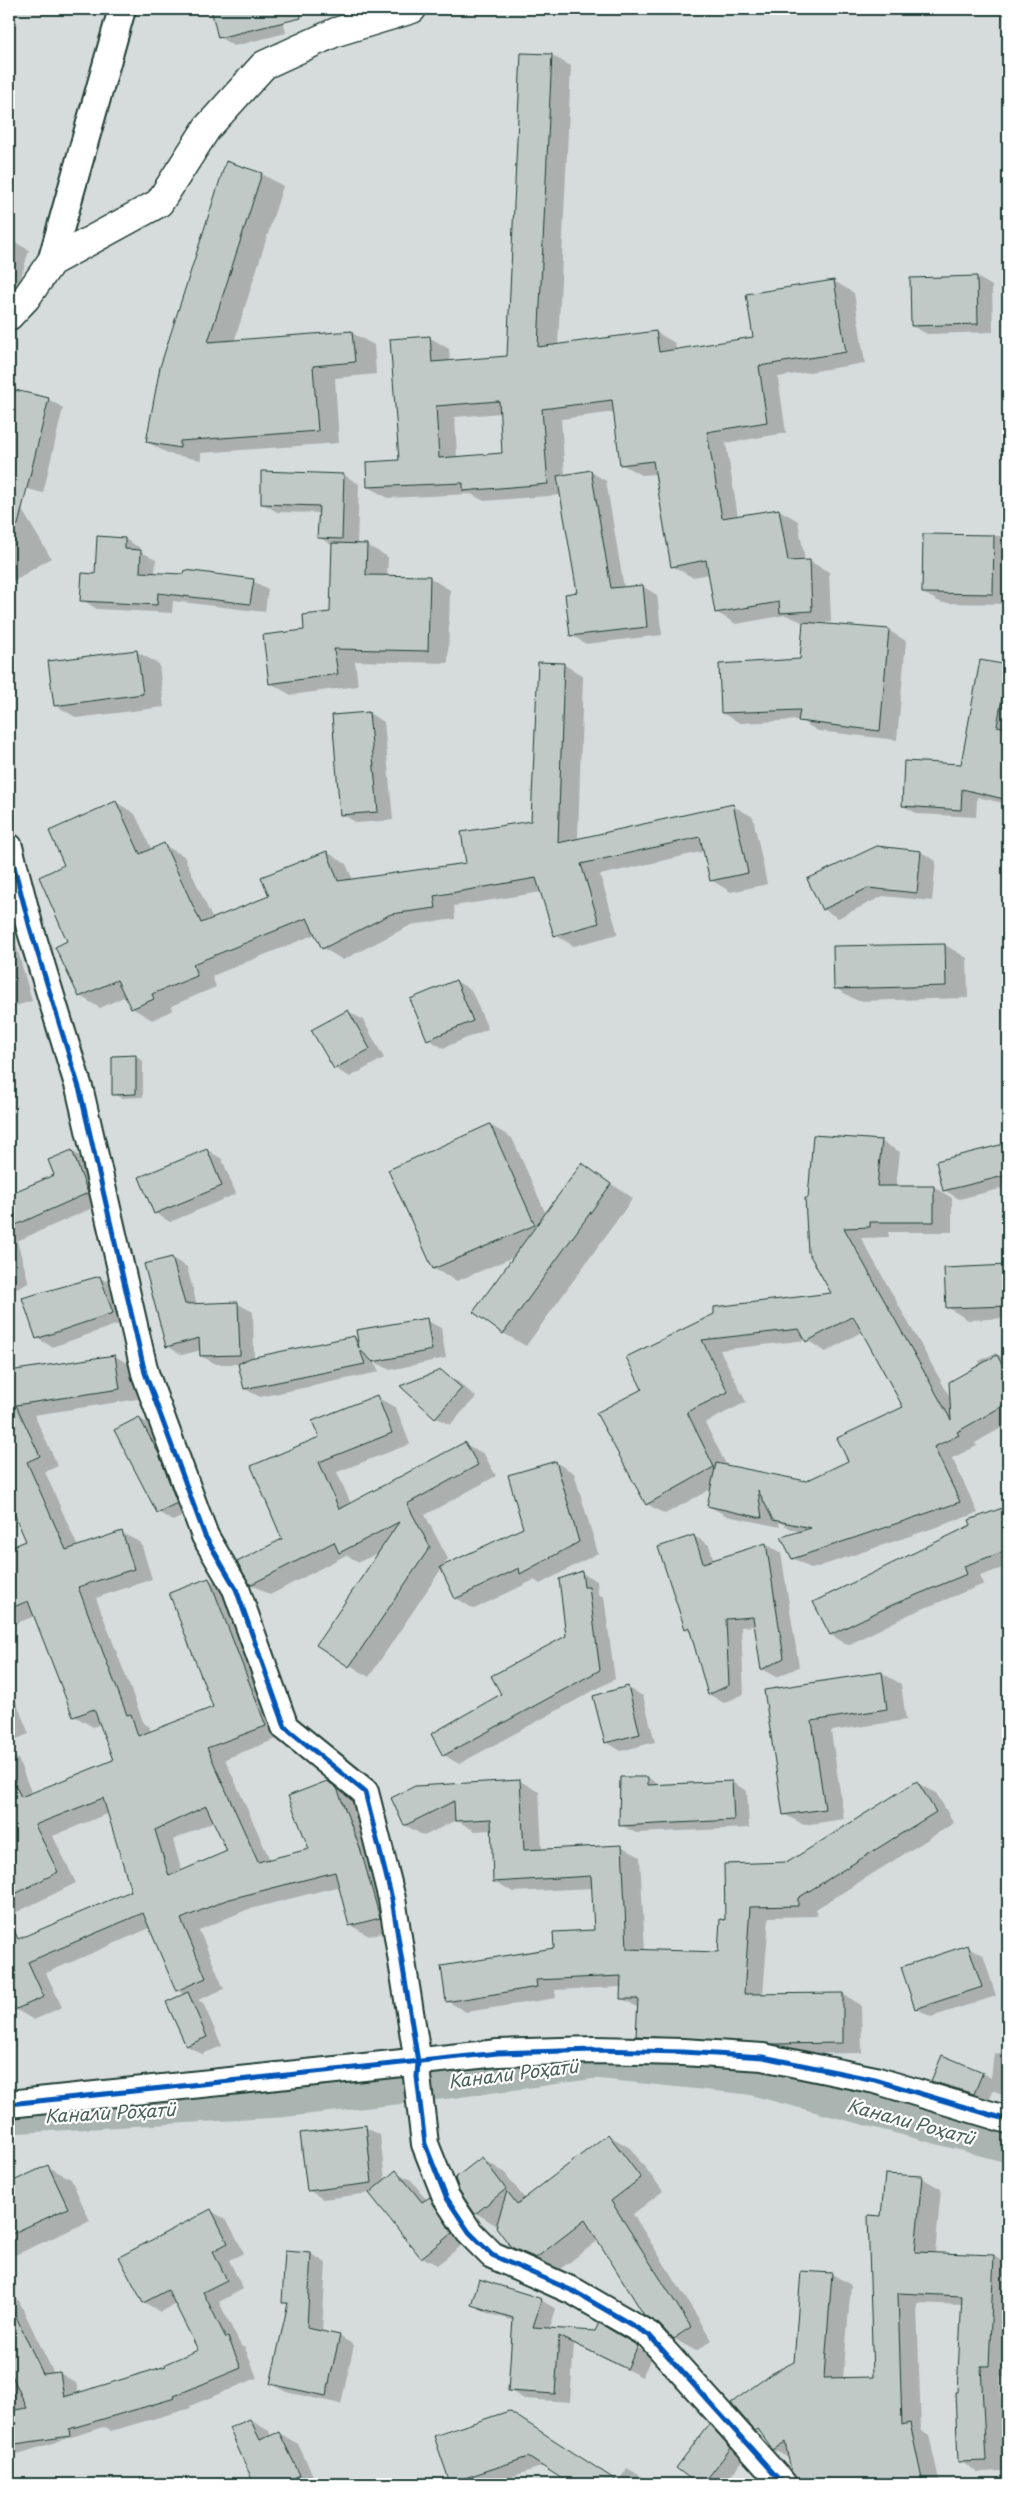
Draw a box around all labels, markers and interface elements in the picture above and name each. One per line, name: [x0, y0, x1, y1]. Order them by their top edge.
water label: Канали Роҳатӣ: [446, 2051, 581, 2094]
water label: Канали Роҳатӣ: [844, 2091, 979, 2151]
water label: Канали Роҳатӣ: [44, 2095, 178, 2129]

